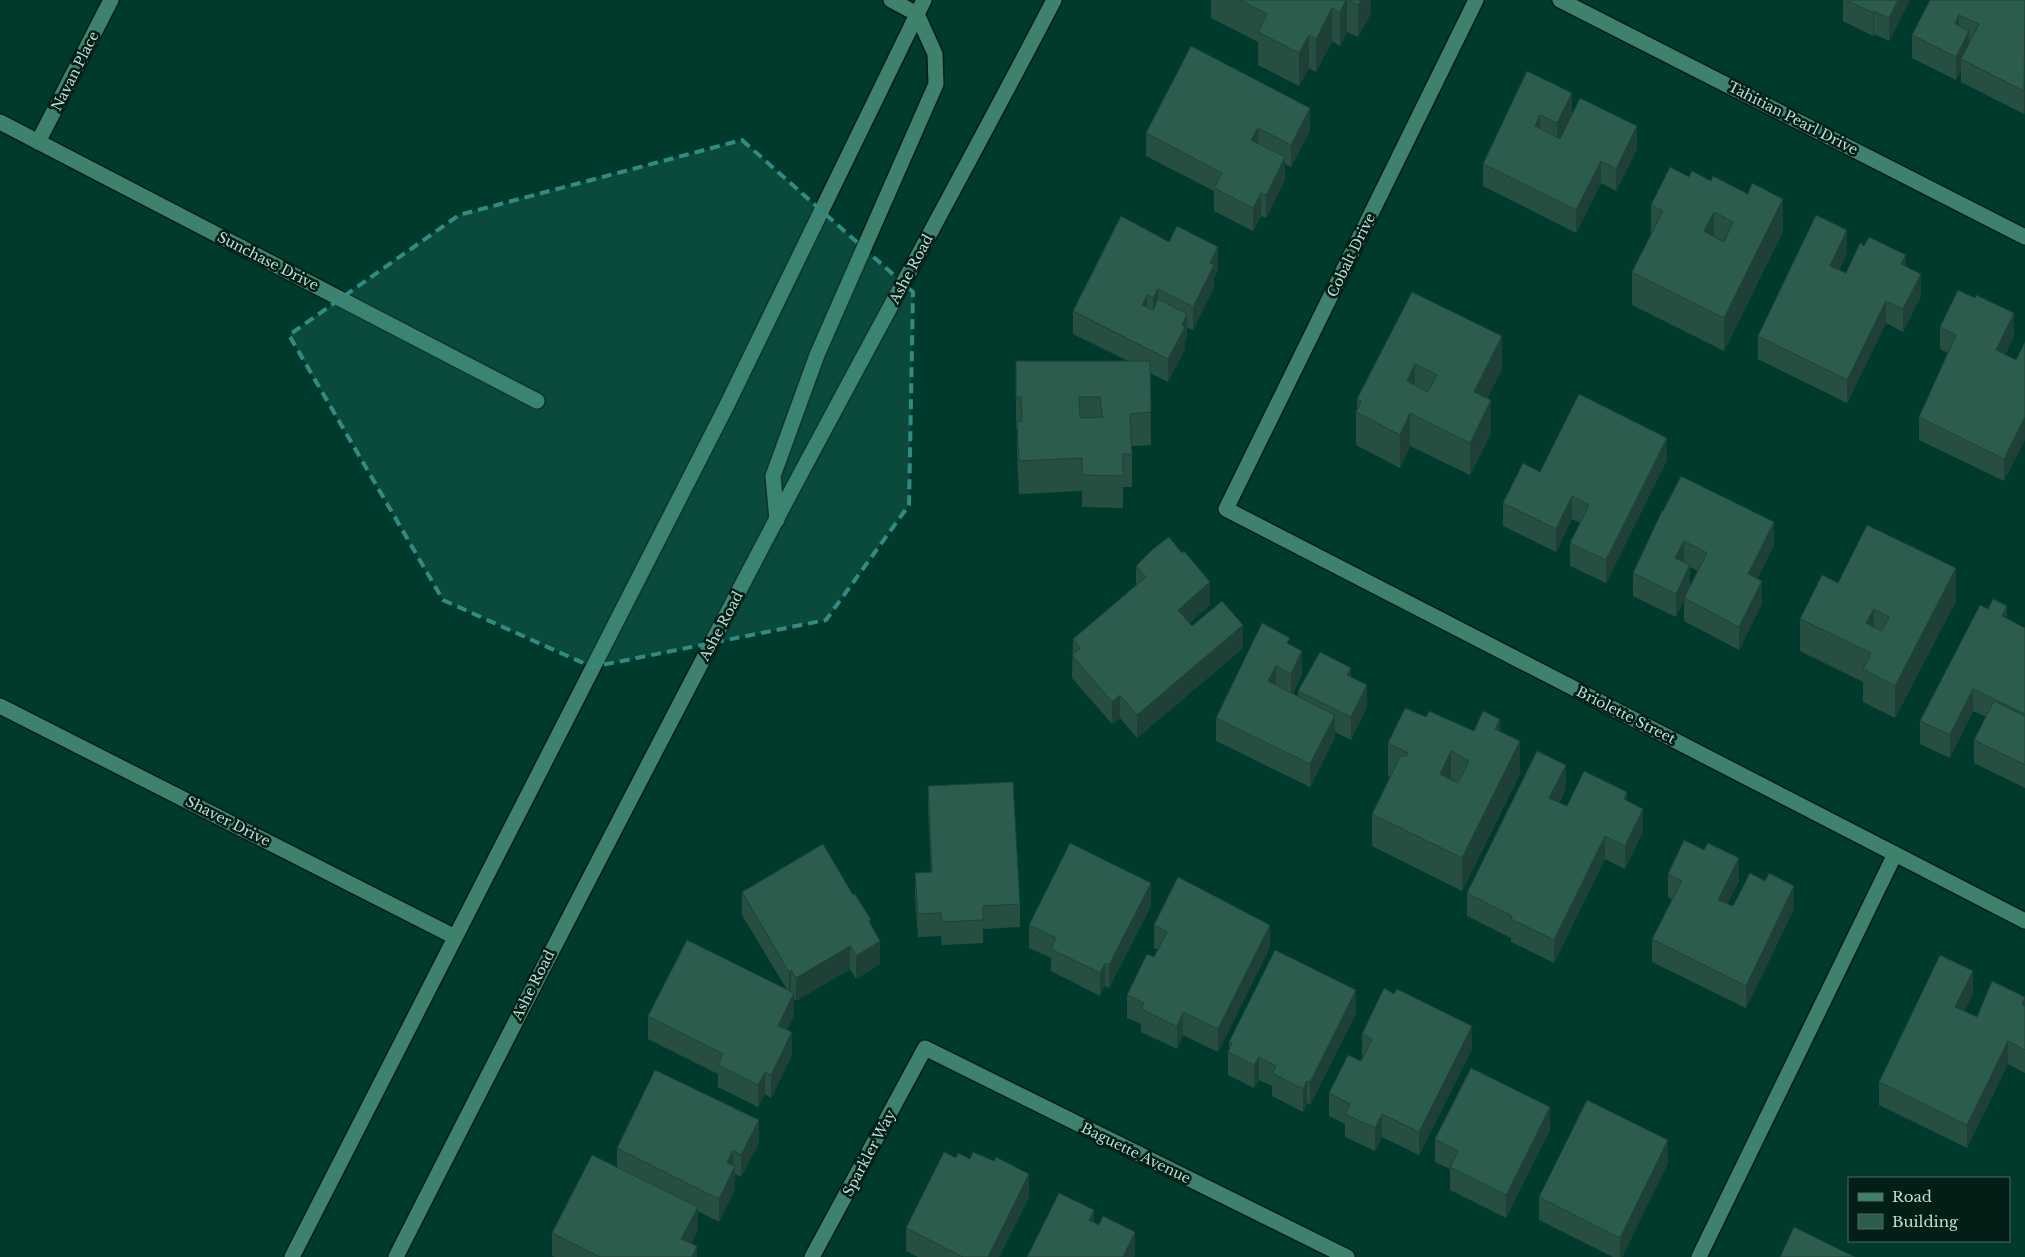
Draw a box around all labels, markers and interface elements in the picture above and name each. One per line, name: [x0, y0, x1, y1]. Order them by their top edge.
street label: Navan Place: [47, 28, 103, 114]
street label: Tahitian Pearl Drive: [1725, 77, 1861, 159]
street label: Cobalt Drive: [1323, 210, 1379, 300]
street label: Sunchase Drive: [214, 228, 322, 294]
street label: Ashe Road: [885, 231, 937, 308]
street label: Ashe Road: [695, 588, 747, 665]
street label: Briolette Street: [1574, 682, 1679, 748]
street label: Shaver Drive: [183, 792, 273, 850]
street label: Ashe Road: [507, 947, 559, 1024]
street label: Sparkler Way: [839, 1107, 899, 1199]
street label: Baguette Avenue: [1078, 1119, 1194, 1187]
legend: [1848, 1177, 2010, 1242]
text: Road: [1892, 1187, 1932, 1206]
text: Building: [1892, 1212, 1959, 1231]

